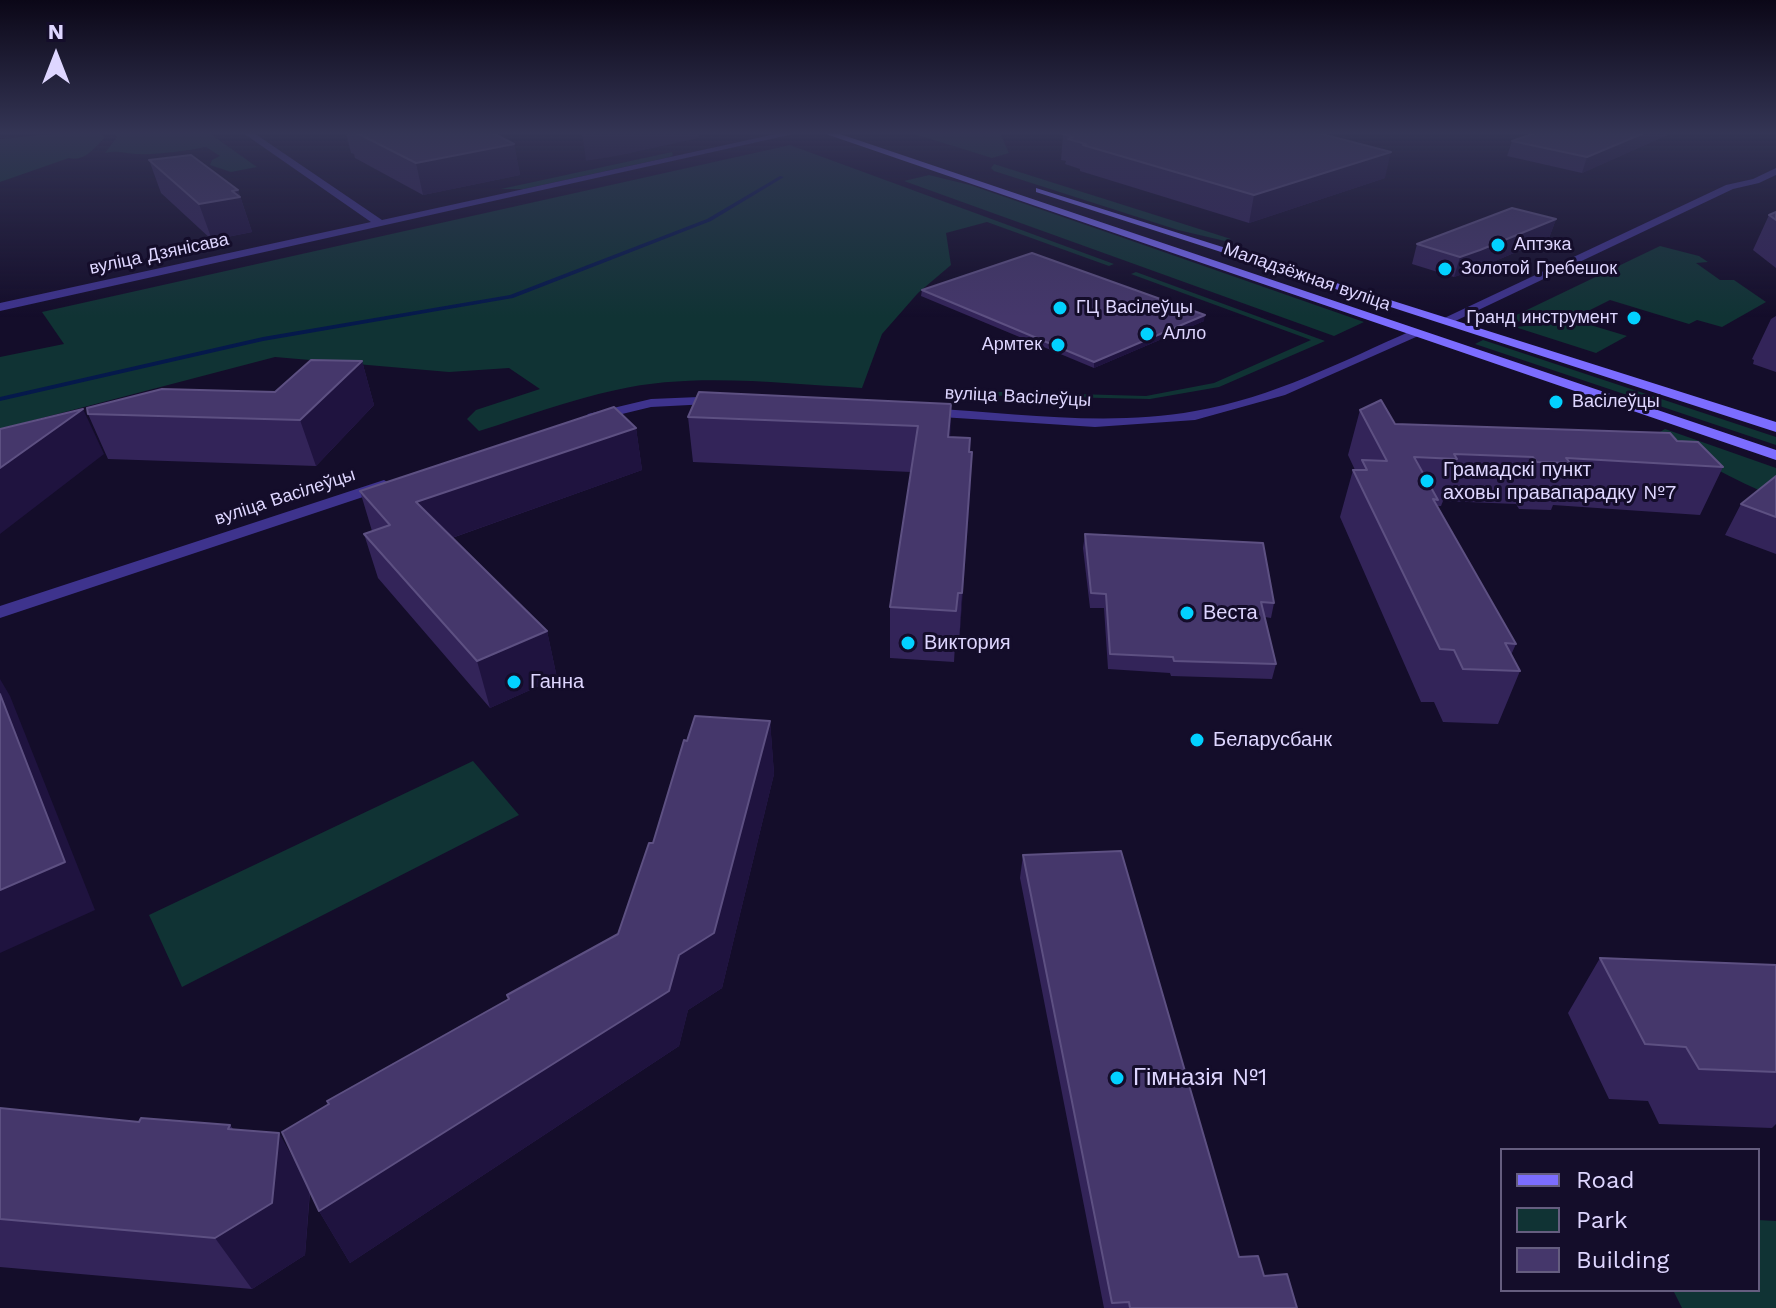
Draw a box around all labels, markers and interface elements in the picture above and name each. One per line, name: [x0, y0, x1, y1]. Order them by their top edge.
north arrow: [16, 16, 96, 96]
text: N: [48, 19, 64, 44]
street label: вуліца Дзянісава: [87, 229, 231, 279]
place label: Аптэка: [1514, 234, 1571, 256]
marker: Аптэка: [1489, 236, 1507, 254]
street label: Маладзёжная вуліца: [1221, 238, 1393, 316]
place label: Золотой Гребешок: [1461, 258, 1617, 280]
marker: Золотой Гребешок: [1436, 260, 1454, 278]
place label: ГЦ Васілеўцы: [1076, 297, 1193, 319]
marker: ГЦ Васілеўцы: [1051, 299, 1069, 317]
place label: Гранд инструмент: [1466, 307, 1618, 329]
marker: Гранд инструмент: [1625, 309, 1643, 327]
place label: Алло: [1163, 323, 1206, 345]
marker: Алло: [1138, 325, 1156, 343]
place label: Армтек: [982, 334, 1042, 356]
marker: Армтек: [1049, 336, 1067, 354]
street label: вуліца Васілеўцы: [944, 382, 1092, 412]
place label: Васілеўцы: [1572, 391, 1660, 413]
marker: Васілеўцы: [1547, 393, 1565, 411]
place label: Грамадскі пункт аховы правапарадку №7: [1443, 458, 1676, 505]
street label: вуліца Васілеўцы: [212, 464, 358, 530]
marker: Грамадскі пункт аховы правапарадку №7: [1418, 472, 1436, 490]
place label: Веста: [1203, 601, 1258, 625]
marker: Веста: [1178, 604, 1196, 622]
place label: Виктория: [924, 631, 1011, 655]
marker: Виктория: [899, 634, 917, 652]
place label: Ганна: [530, 670, 584, 694]
marker: Ганна: [505, 673, 523, 691]
place label: Беларусбанк: [1213, 728, 1332, 752]
marker: Беларусбанк: [1188, 731, 1206, 749]
place label: Гімназія №1: [1133, 1064, 1267, 1092]
marker: Гімназія №1: [1108, 1069, 1126, 1087]
legend: [1500, 1148, 1760, 1292]
text: Road: [1576, 1166, 1635, 1194]
text: Park: [1576, 1206, 1628, 1234]
text: Building: [1576, 1246, 1669, 1274]

